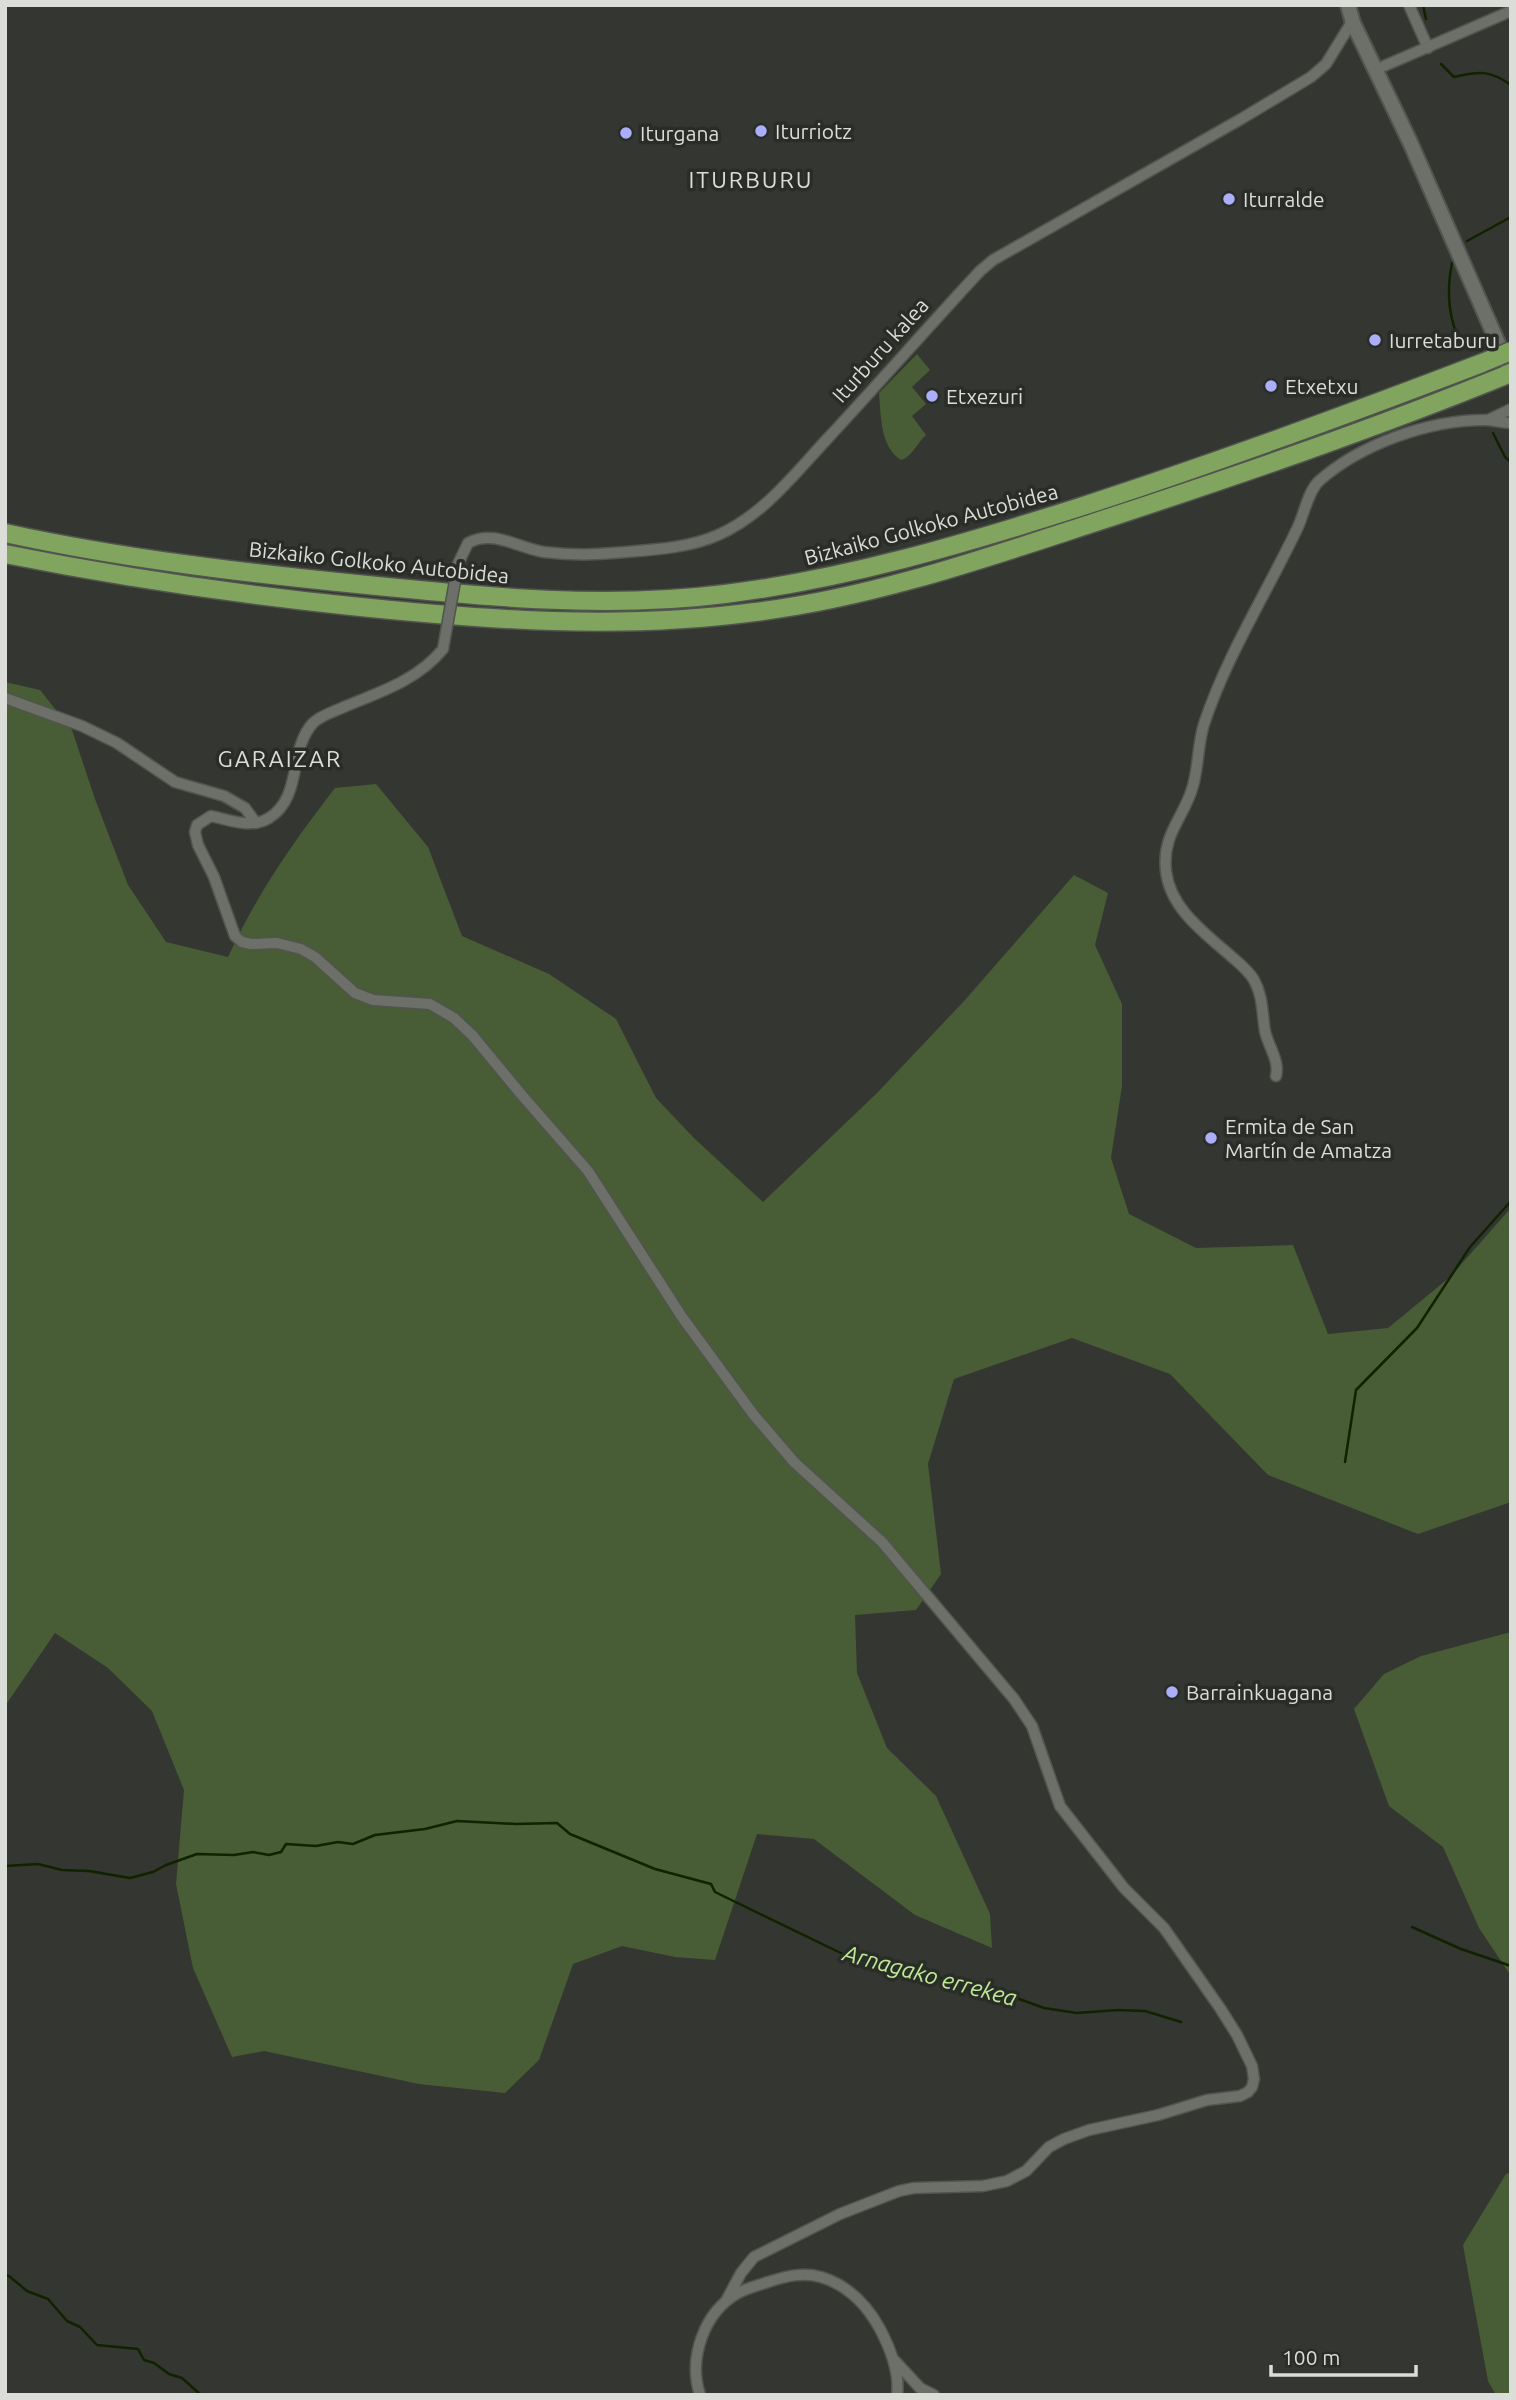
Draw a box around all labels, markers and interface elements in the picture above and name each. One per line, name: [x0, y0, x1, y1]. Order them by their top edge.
place label: Iturriotz: [775, 119, 852, 143]
place label: Iturgana: [640, 121, 719, 145]
marker: Iturriotz: [753, 123, 769, 139]
marker: Iturgana: [618, 125, 634, 141]
district label: ITURBURU: [688, 167, 814, 192]
place label: Iturralde: [1243, 187, 1325, 211]
marker: Iturralde: [1221, 191, 1237, 207]
street label: Iturburu kalea: [827, 293, 933, 407]
place label: Iurretaburu: [1389, 328, 1497, 352]
marker: Iurretaburu: [1367, 332, 1383, 348]
place label: Etxetxu: [1285, 374, 1359, 398]
marker: Etxetxu: [1263, 378, 1279, 394]
place label: Etxezuri: [946, 384, 1023, 408]
marker: Etxezuri: [924, 388, 940, 404]
street label: Bizkaiko Golkoko Autobidea: [802, 479, 1060, 569]
street label: Bizkaiko Golkoko Autobidea: [248, 536, 510, 588]
district label: GARAIZAR: [218, 746, 342, 771]
place label: Ermita de San Martín de Amatza: [1225, 1114, 1392, 1162]
marker: Ermita de San Martín de Amatza: [1203, 1130, 1219, 1146]
place label: Barrainkuagana: [1186, 1680, 1333, 1704]
marker: Barrainkuagana: [1164, 1684, 1180, 1700]
water label: Arnagako errekea: [839, 1940, 1020, 2010]
scale bar: [1271, 2334, 1416, 2378]
text: 100 m: [1282, 2345, 1340, 2369]

